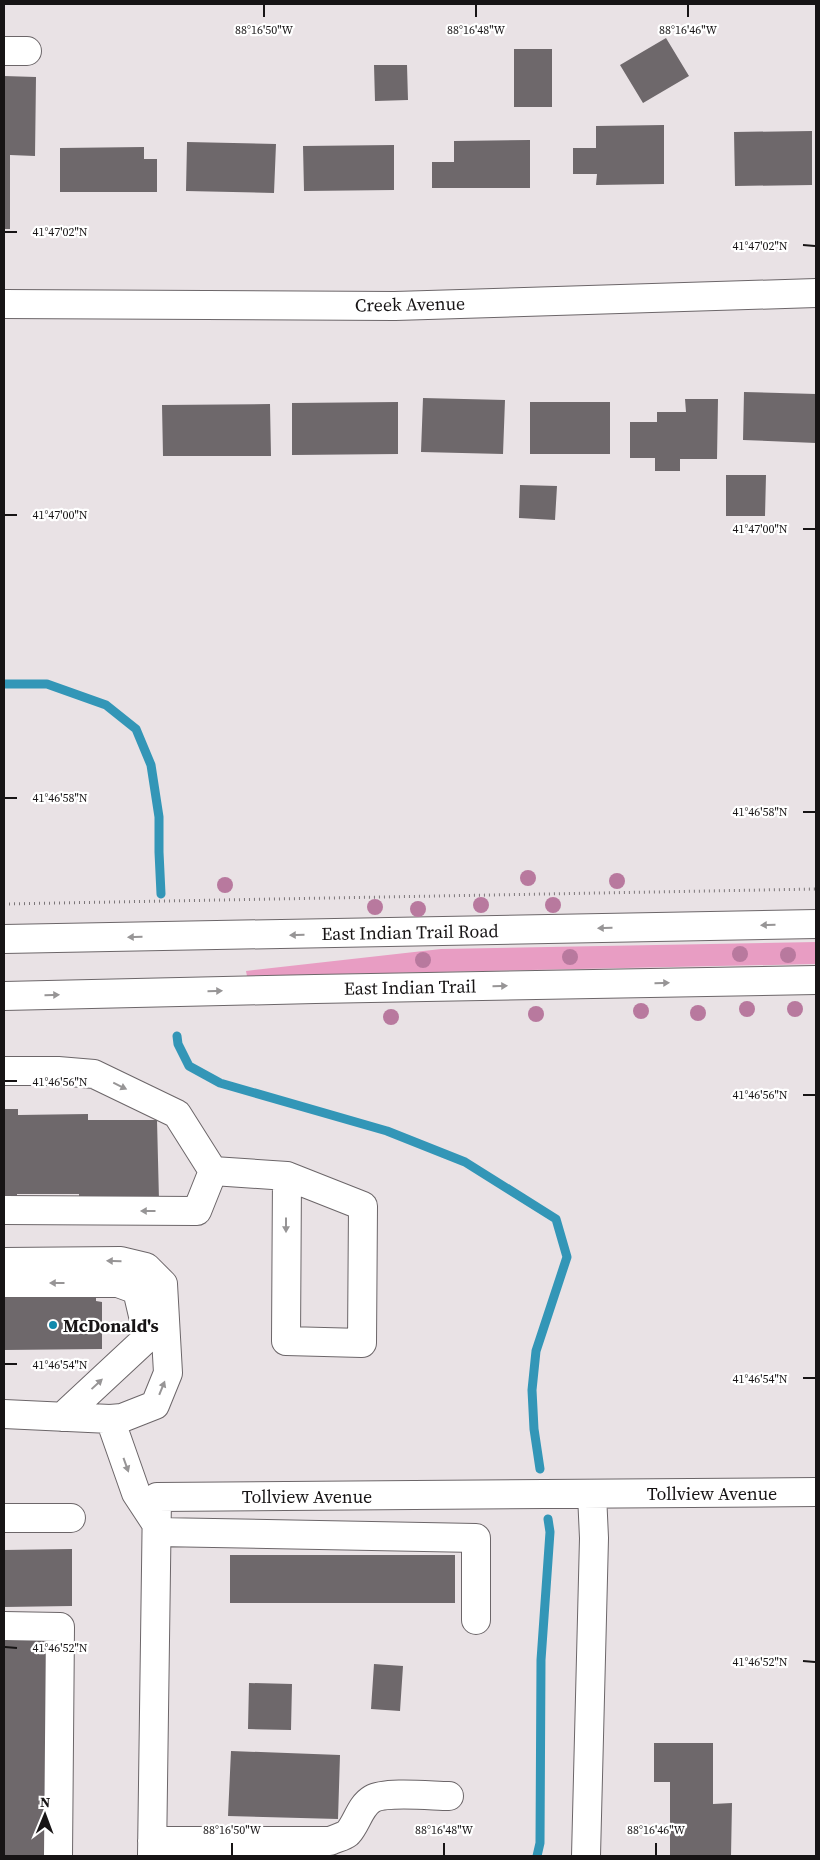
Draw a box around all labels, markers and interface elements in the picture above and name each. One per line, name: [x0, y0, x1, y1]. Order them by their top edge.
text: 88°16'50"W: [235, 22, 293, 38]
text: 88°16'48"W: [447, 22, 505, 38]
text: 88°16'46"W: [659, 22, 717, 38]
text: 41°47'02"N: [32, 224, 88, 240]
text: 41°47'02"N: [732, 238, 788, 254]
street label: Creek Avenue: [355, 291, 465, 317]
text: 41°47'00"N: [32, 507, 88, 523]
text: 41°47'00"N: [732, 521, 788, 537]
text: 41°46'58"N: [32, 790, 88, 806]
text: 41°46'58"N: [732, 804, 788, 820]
street label: East Indian Trail Road: [321, 918, 499, 946]
one-way arrow: [759, 921, 775, 929]
one-way arrow: [597, 925, 613, 933]
one-way arrow: [289, 931, 305, 939]
one-way arrow: [126, 933, 142, 941]
street label: East Indian Trail: [344, 973, 476, 1001]
one-way arrow: [655, 979, 671, 987]
one-way arrow: [492, 981, 508, 989]
one-way arrow: [207, 987, 223, 995]
one-way arrow: [45, 991, 61, 999]
text: 41°46'56"N: [32, 1074, 88, 1090]
one-way arrow: [112, 1082, 127, 1091]
text: 41°46'56"N: [732, 1087, 788, 1103]
one-way arrow: [140, 1207, 156, 1215]
one-way arrow: [282, 1217, 290, 1233]
one-way arrow: [105, 1257, 121, 1265]
one-way arrow: [49, 1279, 65, 1287]
place label: McDonald's: [63, 1313, 159, 1338]
marker: McDonald's: [47, 1319, 59, 1331]
text: 41°46'54"N: [32, 1357, 88, 1373]
text: 41°46'54"N: [732, 1371, 788, 1387]
one-way arrow: [91, 1378, 103, 1390]
one-way arrow: [158, 1380, 166, 1395]
one-way arrow: [123, 1458, 130, 1473]
street label: Tollview Avenue: [647, 1481, 777, 1506]
street label: Tollview Avenue: [242, 1484, 372, 1509]
text: 41°46'52"N: [32, 1640, 88, 1656]
text: 41°46'52"N: [732, 1654, 788, 1670]
north arrow: [20, 1790, 70, 1840]
text: N: [40, 1792, 51, 1812]
text: 88°16'50"W: [203, 1822, 261, 1838]
text: 88°16'48"W: [415, 1822, 473, 1838]
text: 88°16'46"W: [627, 1822, 685, 1838]

